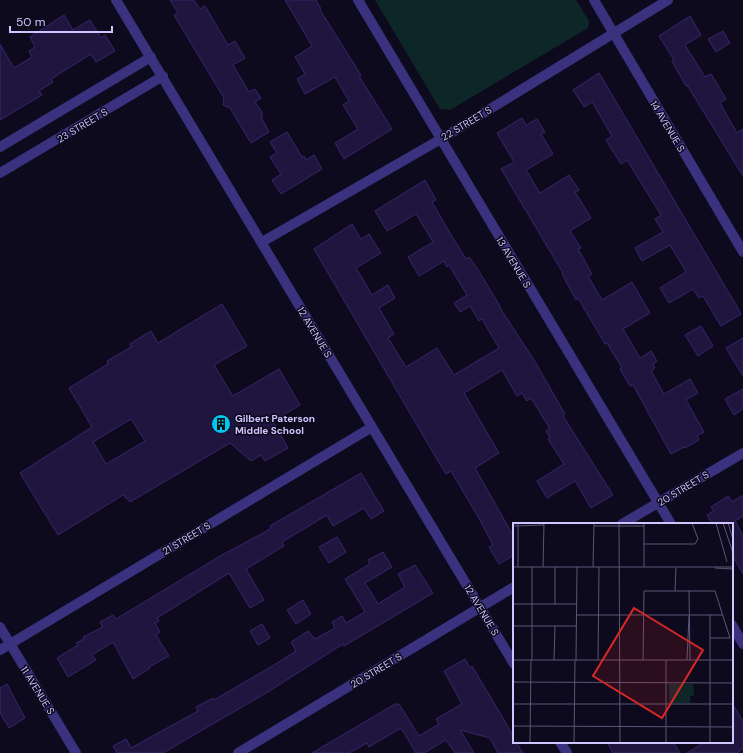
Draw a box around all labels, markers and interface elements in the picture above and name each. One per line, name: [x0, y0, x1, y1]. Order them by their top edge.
scale bar: [10, 8, 112, 34]
text: 50 m: [16, 14, 45, 30]
street label: 14 AVENUE S: [647, 98, 688, 154]
street label: 22 STREET S: [439, 103, 494, 144]
street label: 23 STREET S: [55, 105, 110, 146]
street label: 13 AVENUE S: [493, 234, 534, 290]
street label: 12 AVENUE S: [294, 304, 335, 360]
place label: Gilbert Paterson Middle School: [235, 412, 315, 437]
building icon: Gilbert Paterson Middle School: [210, 413, 232, 435]
street label: 20 STREET S: [655, 468, 712, 509]
street label: 21 STREET S: [160, 519, 213, 558]
inset map: [513, 523, 733, 743]
street label: 12 AVENUE S: [461, 582, 502, 638]
street label: 20 STREET S: [348, 650, 405, 691]
street label: 11 AVENUE S: [18, 664, 58, 717]

